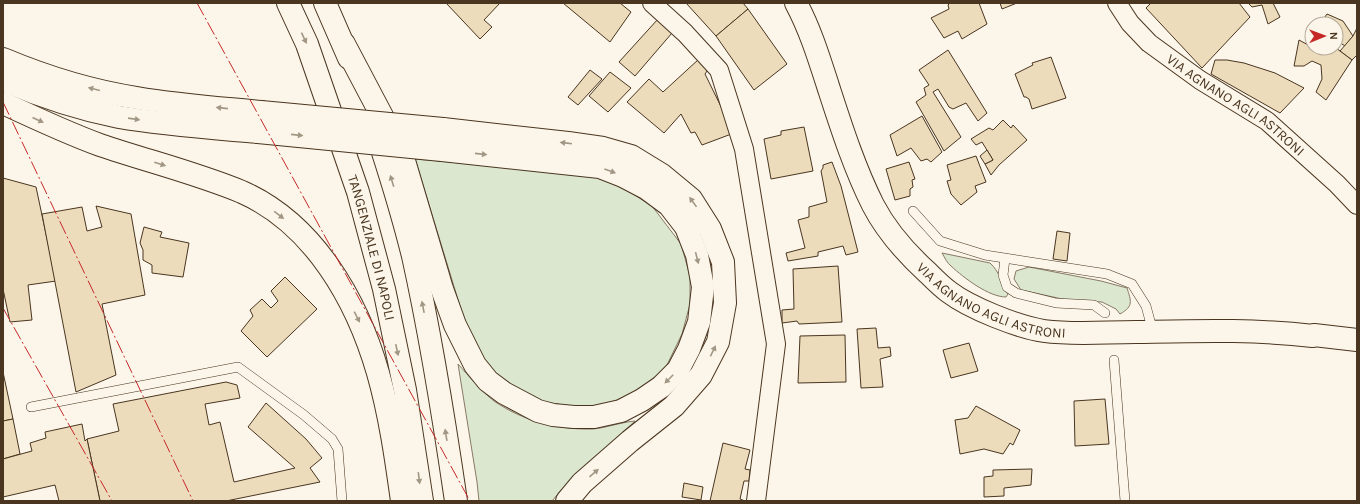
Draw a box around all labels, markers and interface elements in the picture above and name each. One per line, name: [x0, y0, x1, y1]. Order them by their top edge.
north arrow: [1304, 16, 1344, 56]
text: N: [1327, 32, 1340, 40]
one-way arrow: [301, 33, 307, 44]
street label: VIA AGNANO AGLI ASTRONI: [1163, 51, 1308, 160]
one-way arrow: [88, 86, 100, 92]
one-way arrow: [216, 105, 229, 111]
one-way arrow: [128, 116, 140, 122]
one-way arrow: [33, 117, 44, 123]
one-way arrow: [291, 132, 303, 139]
one-way arrow: [560, 140, 572, 146]
one-way arrow: [475, 151, 487, 157]
one-way arrow: [155, 162, 167, 168]
one-way arrow: [604, 168, 616, 174]
street label: TANGENZIALE DI NAPOLI: [344, 173, 398, 322]
one-way arrow: [389, 174, 395, 186]
one-way arrow: [689, 197, 697, 208]
one-way arrow: [274, 210, 285, 219]
one-way arrow: [695, 252, 701, 265]
street label: VIA AGNANO AGLI ASTRONI: [913, 259, 1066, 342]
one-way arrow: [420, 301, 426, 313]
one-way arrow: [354, 311, 360, 323]
one-way arrow: [394, 344, 400, 357]
one-way arrow: [710, 345, 716, 357]
one-way arrow: [664, 374, 674, 384]
one-way arrow: [443, 429, 449, 441]
one-way arrow: [589, 468, 599, 477]
one-way arrow: [416, 472, 422, 484]

